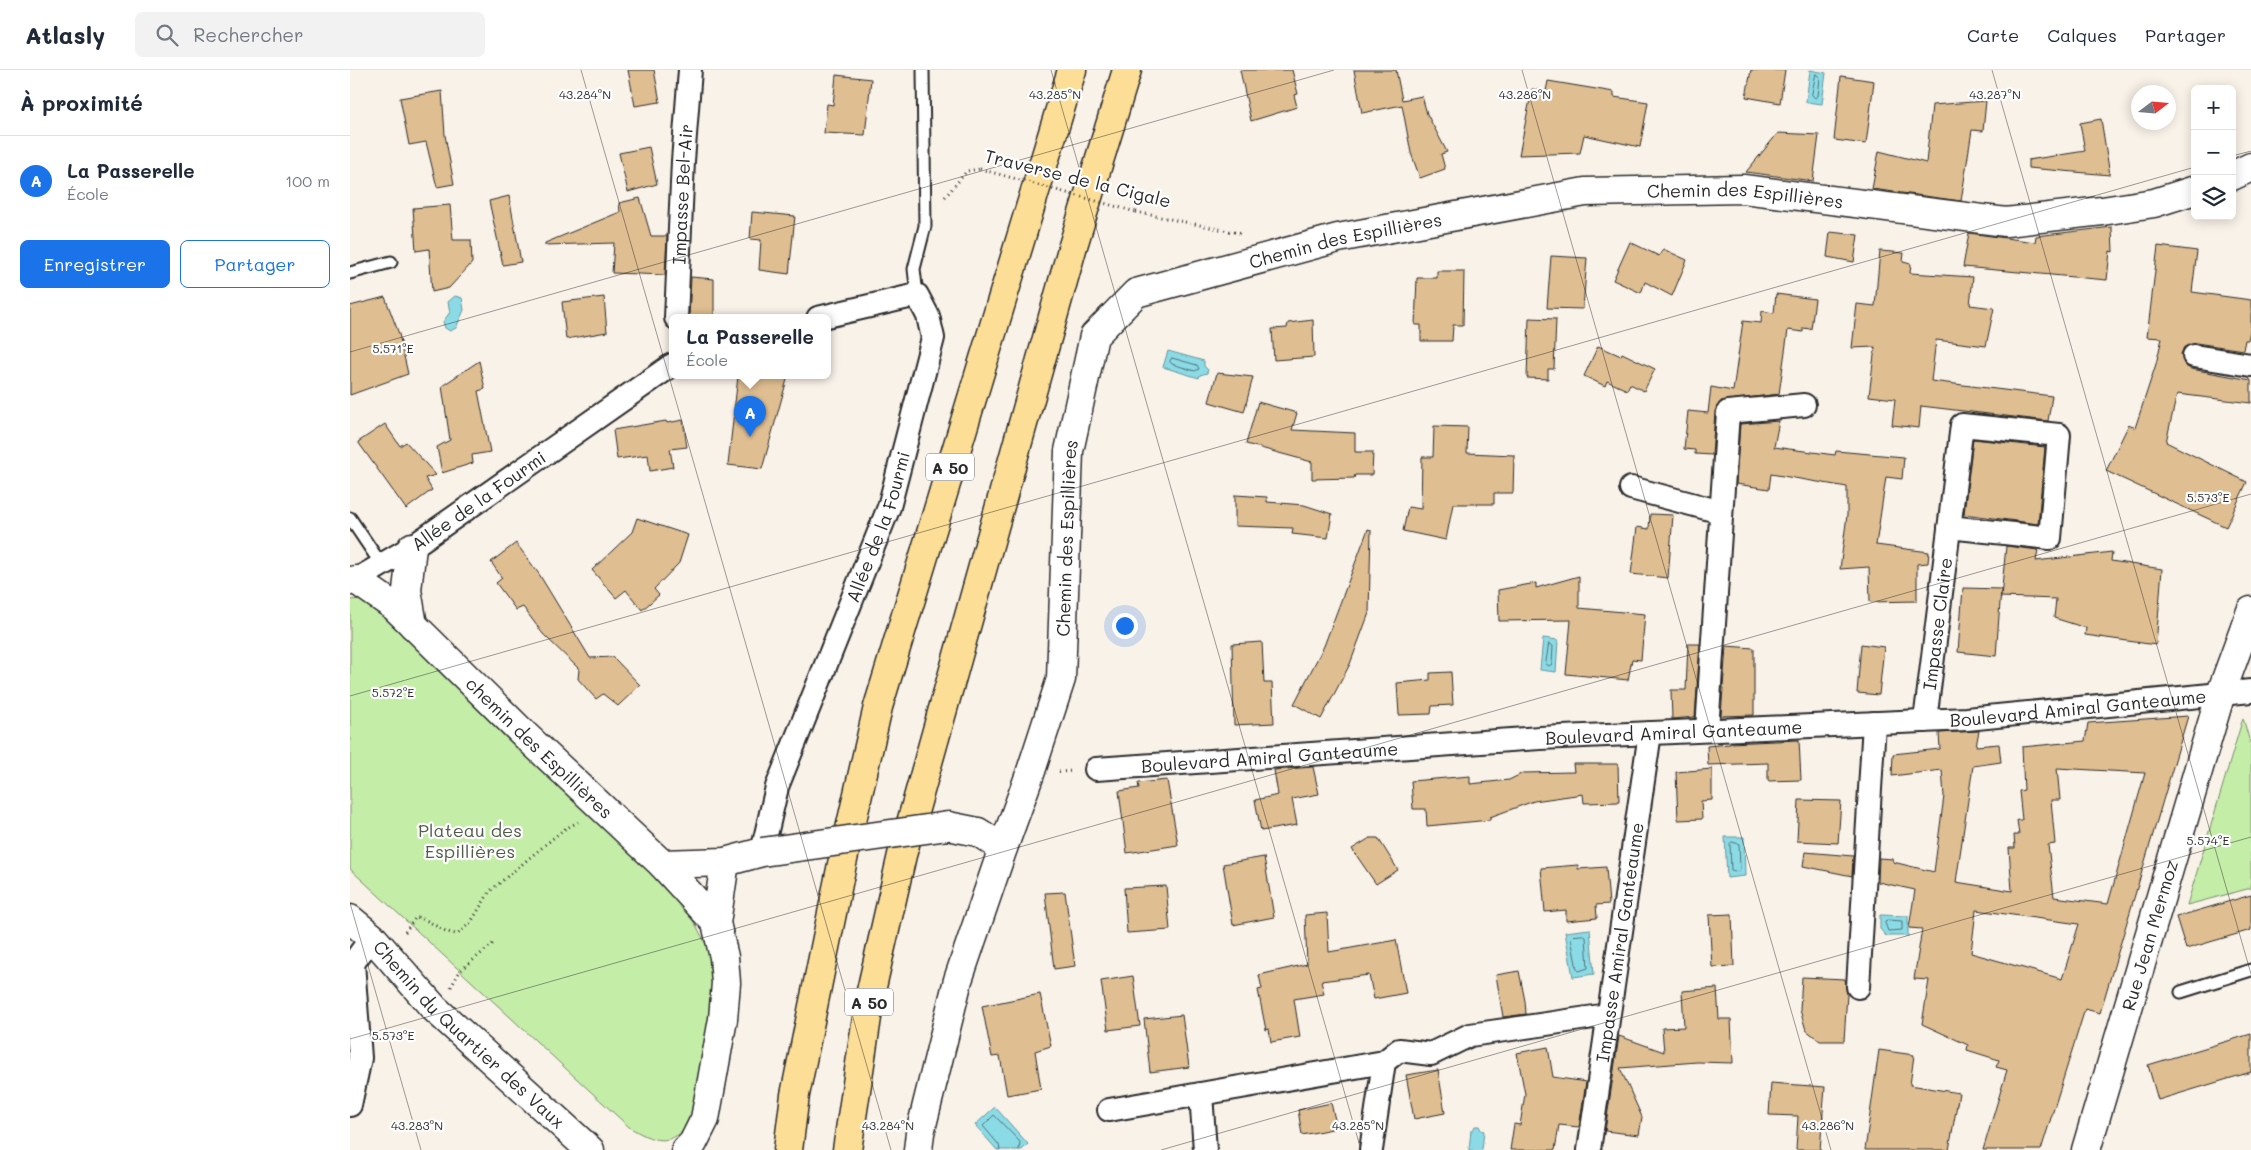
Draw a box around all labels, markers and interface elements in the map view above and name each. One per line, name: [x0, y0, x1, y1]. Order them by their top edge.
search box: [135, 12, 485, 57]
text: Atlasly: [25, 19, 105, 50]
icon: search: [153, 21, 181, 49]
text: Rechercher: [193, 22, 304, 47]
text: Carte: [1967, 23, 2019, 47]
text: Calques: [2047, 23, 2117, 47]
text: Partager: [2145, 23, 2226, 47]
north arrow: [2131, 85, 2176, 130]
map controls: [2191, 85, 2236, 220]
button: +: [2191, 85, 2236, 130]
text: 43.284°N: [559, 86, 611, 102]
text: 43.285°N: [1029, 86, 1081, 102]
text: 43.286°N: [1499, 86, 1551, 102]
text: 43.287°N: [1969, 86, 2021, 102]
text: À proximité: [20, 89, 143, 116]
street label: Impasse Bel-Air: [666, 123, 698, 265]
button: −: [2191, 130, 2236, 175]
street label: Traverse de la Cigale: [982, 143, 1174, 213]
text: La Passerelle: [67, 158, 194, 183]
text: A: [30, 170, 42, 191]
text: 100 m: [285, 170, 330, 191]
button: layers: [2191, 175, 2236, 220]
street label: Chemin des Espillières: [1647, 177, 1845, 213]
text: École: [67, 183, 109, 204]
street label: Chemin des Espillières: [1246, 207, 1444, 274]
button: Enregistrer: [20, 240, 170, 288]
button: Partager: [180, 240, 330, 288]
popup: [669, 314, 831, 379]
text: La Passerelle: [686, 324, 814, 349]
text: 5.571°E: [372, 340, 414, 356]
text: École: [686, 349, 728, 370]
pin: A: [734, 396, 766, 437]
street label: Chemin des Espillières: [1050, 437, 1083, 637]
street label: Allée de la Fourmi: [406, 445, 550, 556]
street label: Allée de la Fourmi: [840, 449, 915, 606]
road number: A 50: [926, 454, 974, 481]
text: 5.573°E: [2187, 489, 2229, 505]
street label: Impasse Claire: [1917, 556, 1957, 691]
your location: [1112, 613, 1138, 639]
street label: chemin des Espillières: [461, 671, 618, 824]
street label: Boulevard Amiral Ganteaume: [1949, 683, 2207, 732]
text: 5.572°E: [372, 684, 414, 700]
street label: Boulevard Amiral Ganteaume: [1545, 714, 1803, 750]
street label: Boulevard Amiral Ganteaume: [1140, 736, 1399, 778]
park label: Plateau des Espillières: [418, 818, 522, 863]
street label: Impasse Amiral Ganteaume: [1590, 821, 1649, 1064]
text: 5.574°E: [2187, 832, 2229, 848]
street label: Rue Jean Mermoz: [2116, 857, 2183, 1013]
street label: Chemin du Quartier des Vaux: [368, 935, 570, 1133]
road number: A 50: [845, 989, 893, 1016]
text: 5.573°E: [372, 1027, 414, 1043]
text: 43.283°N: [391, 1117, 443, 1133]
text: 43.284°N: [862, 1117, 914, 1133]
text: 43.285°N: [1332, 1117, 1384, 1133]
text: 43.286°N: [1802, 1117, 1854, 1133]

